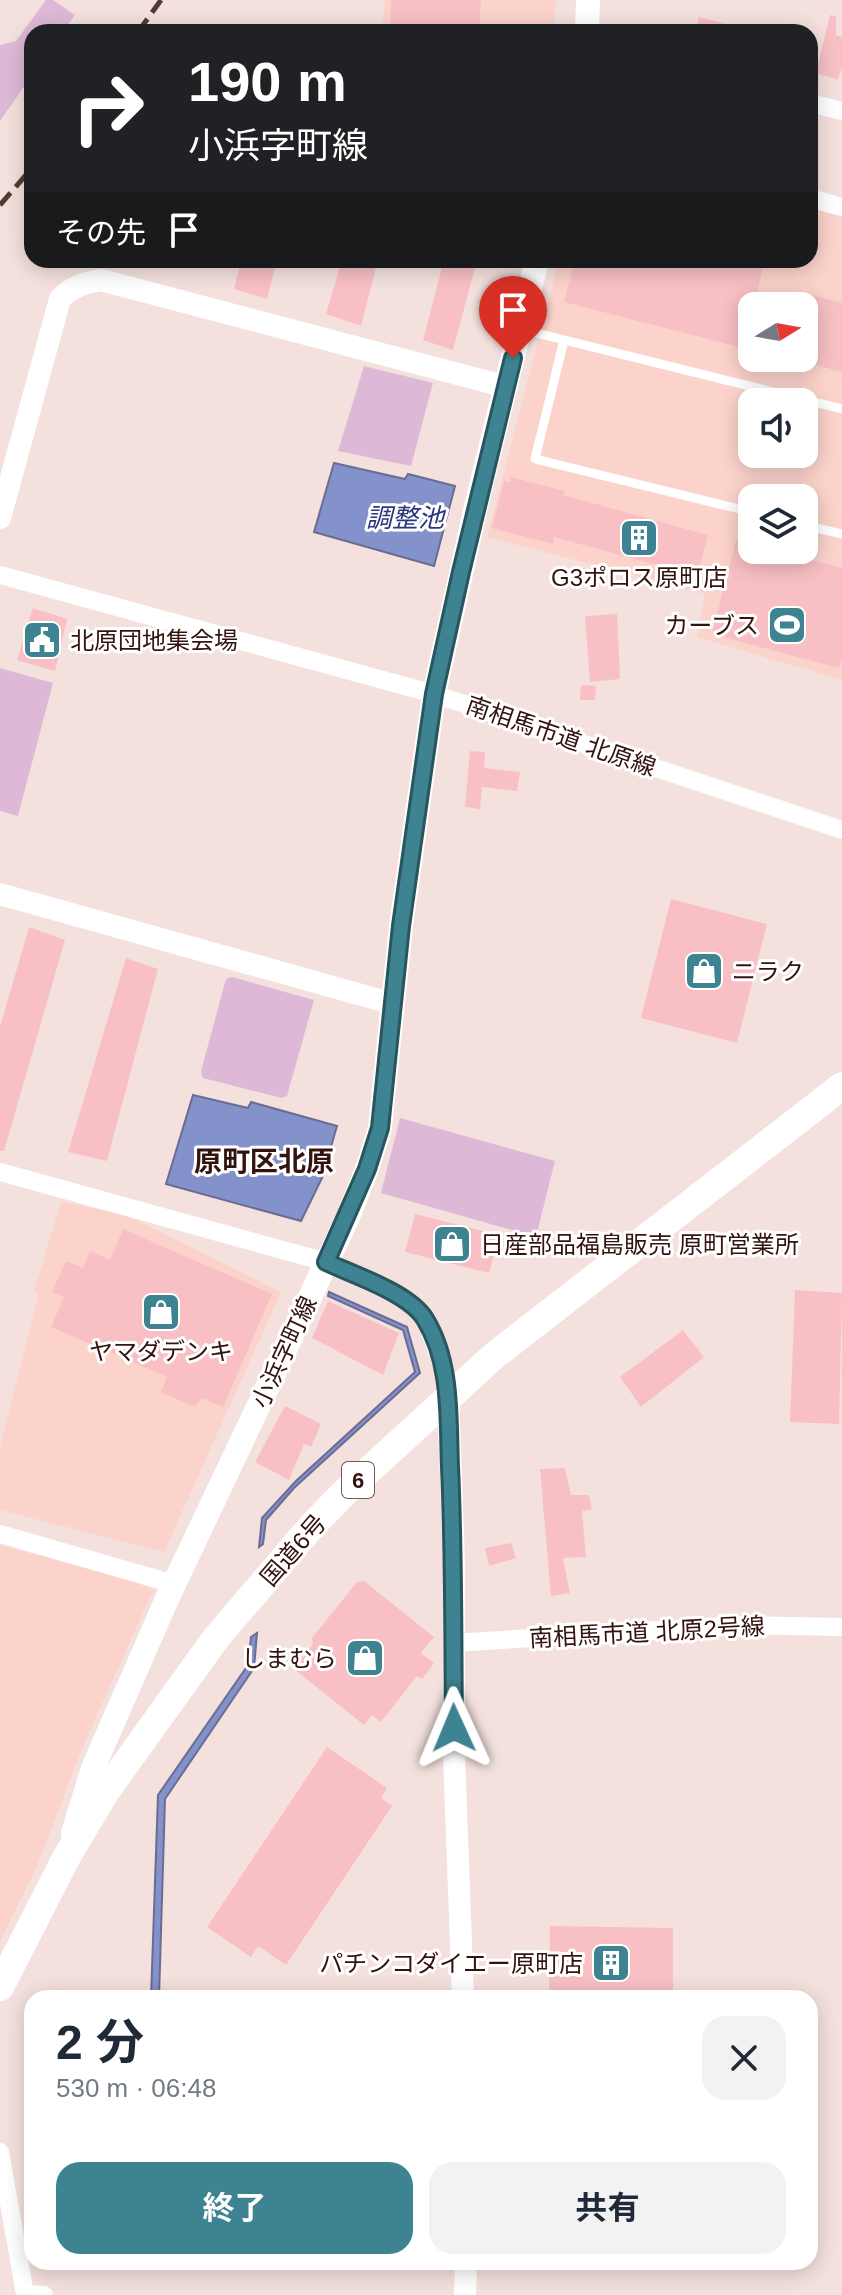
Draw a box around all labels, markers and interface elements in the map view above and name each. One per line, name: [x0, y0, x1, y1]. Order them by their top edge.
text: 190 m: [188, 50, 347, 113]
icon: right: [56, 56, 160, 160]
text: 小浜字町線: [188, 125, 368, 166]
icon: arrive: [162, 208, 206, 252]
text: その先: [56, 216, 146, 249]
pin: [479, 276, 547, 358]
icon: arrive: [491, 288, 535, 332]
north arrow: [738, 292, 818, 372]
map controls: [738, 292, 818, 564]
button: sound: [738, 388, 818, 468]
button: layers: [738, 484, 818, 564]
water label: 調整池: [366, 503, 447, 533]
building icon: G3ポロス原町店: [618, 517, 660, 559]
place label: G3ポロス原町店: [551, 564, 727, 591]
sports icon: カーブス: [766, 604, 808, 646]
place label: カーブス: [664, 612, 759, 639]
public building icon: 北原団地集会場: [21, 619, 63, 661]
place label: 北原団地集会場: [70, 627, 238, 654]
street label: 南相馬市道 北原線: [463, 691, 659, 781]
shop icon: ニラク: [683, 950, 725, 992]
place label: ニラク: [732, 958, 804, 985]
district label: 原町区北原: [194, 1146, 334, 1177]
shop icon: 日産部品福島販売 原町営業所: [431, 1223, 473, 1265]
place label: 日産部品福島販売 原町営業所: [480, 1231, 799, 1258]
shop icon: ヤマダデンキ: [140, 1291, 182, 1333]
street label: 小浜字町線: [246, 1292, 322, 1412]
place label: ヤマダデンキ: [89, 1338, 233, 1365]
road number: 6: [342, 1462, 374, 1498]
street label: 国道6号: [255, 1509, 331, 1591]
street label: 南相馬市道 北原2号線: [528, 1612, 766, 1652]
shop icon: しまむら: [344, 1637, 386, 1679]
place label: しまむら: [241, 1645, 337, 1672]
position arrow: [412, 1686, 496, 1770]
building icon: パチンコダイエー原町店: [590, 1942, 632, 1984]
place label: パチンコダイエー原町店: [319, 1950, 583, 1977]
text: 2 分: [56, 2016, 144, 2069]
button: close: [702, 2016, 786, 2100]
text: 530 m · 06:48: [56, 2073, 216, 2103]
button: 終了: [56, 2162, 413, 2254]
button: 共有: [429, 2162, 786, 2254]

